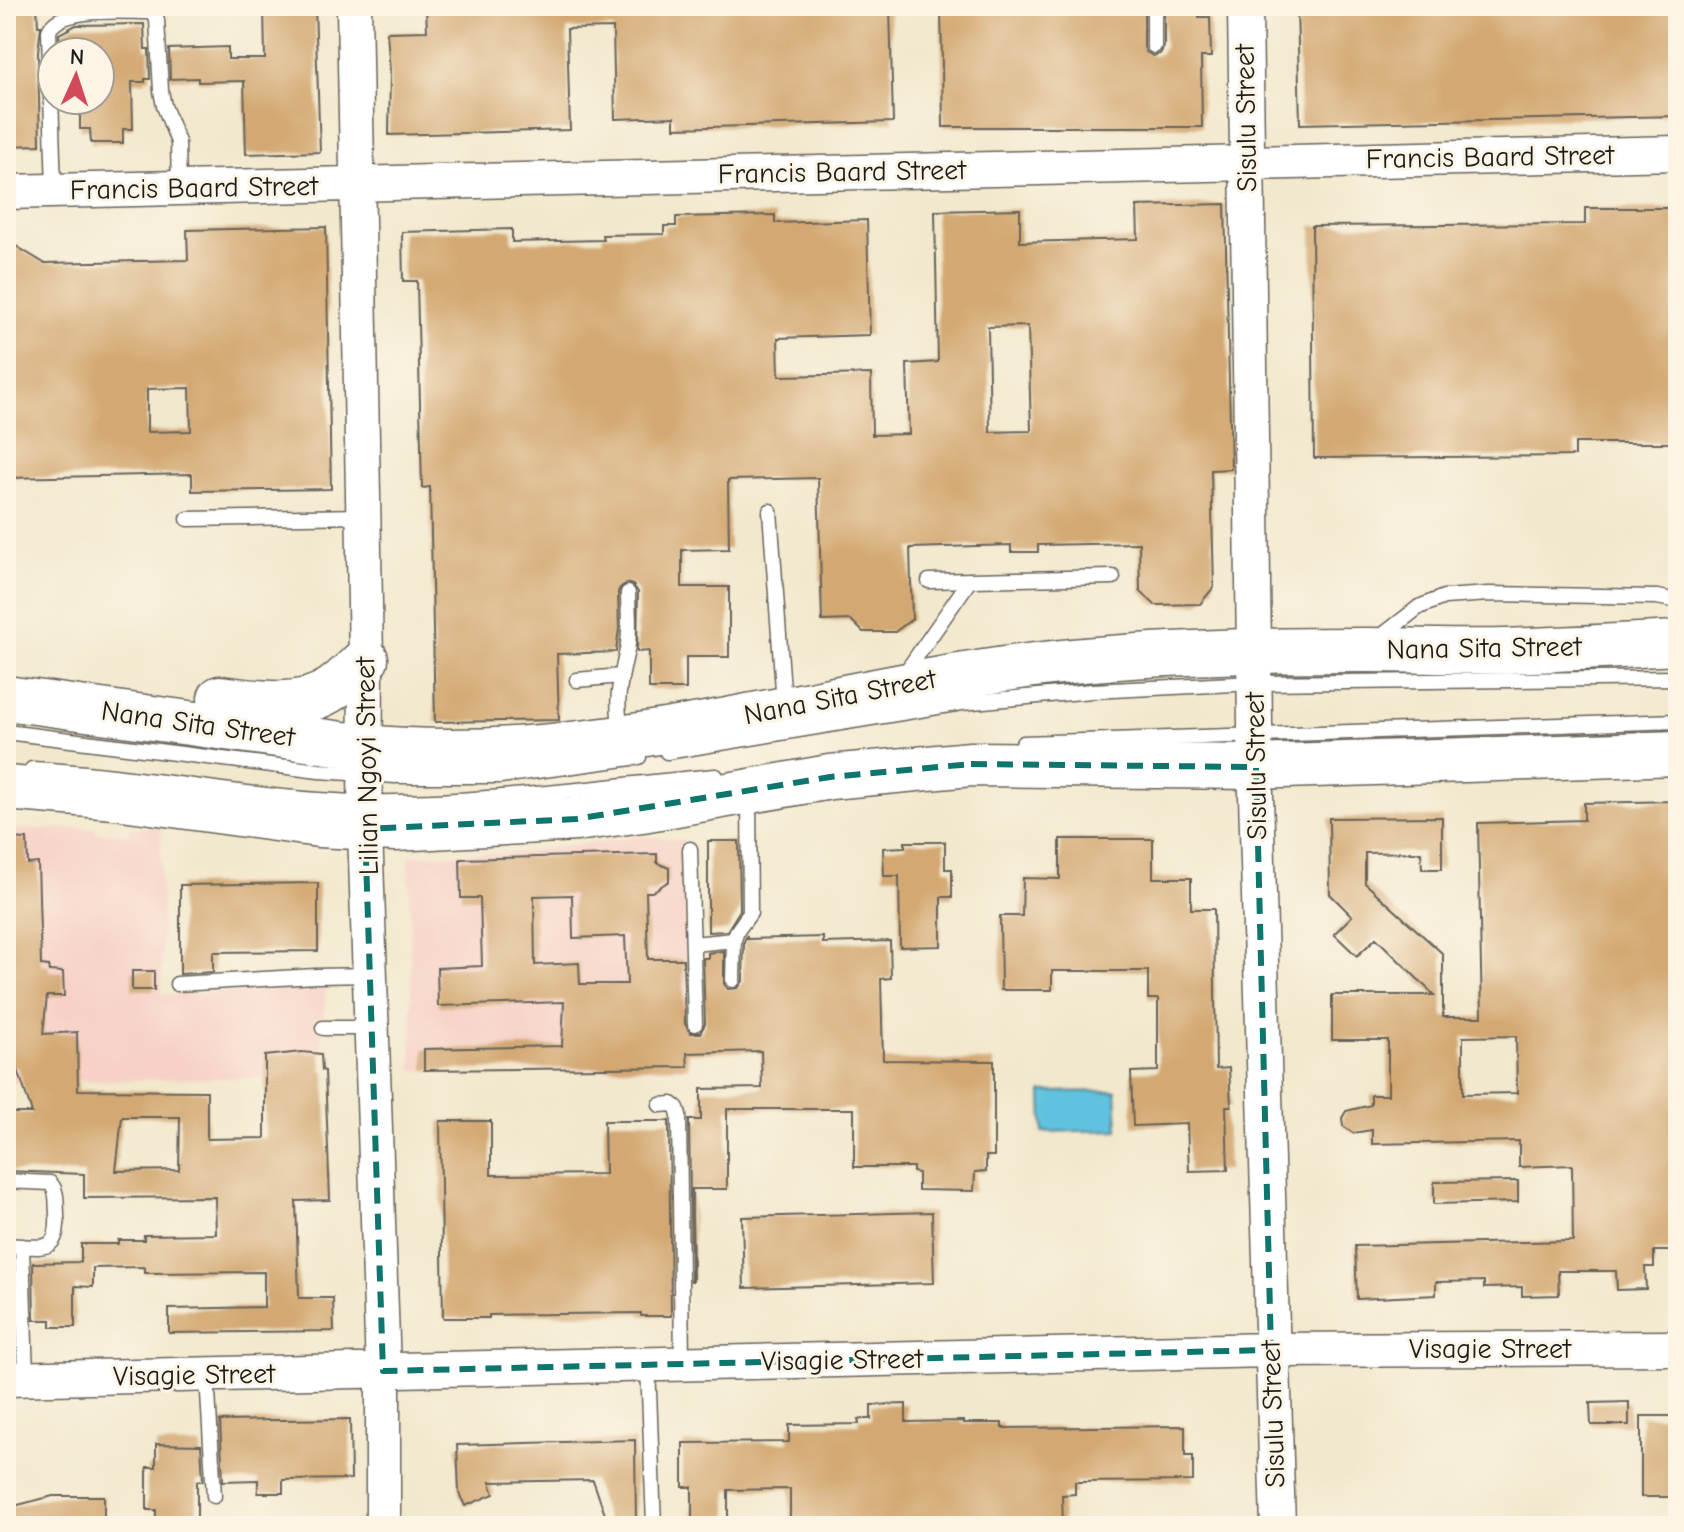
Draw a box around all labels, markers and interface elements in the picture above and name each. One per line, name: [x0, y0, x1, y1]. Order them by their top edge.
north arrow: [36, 36, 116, 116]
street label: Sisulu Street: [1229, 43, 1263, 192]
text: N: [69, 44, 85, 70]
street label: Francis Baard Street: [1366, 139, 1615, 175]
street label: Francis Baard Street: [718, 154, 967, 190]
street label: Francis Baard Street: [70, 170, 319, 206]
street label: Nana Sita Street: [1386, 630, 1583, 666]
street label: Lilian Ngoyi Street: [349, 656, 385, 875]
street label: Nana Sita Street: [741, 662, 940, 731]
street label: Sisulu Street: [1239, 691, 1273, 840]
street label: Nana Sita Street: [99, 695, 298, 754]
street label: Visagie Street: [1409, 1333, 1572, 1365]
street label: Sisulu Street: [1254, 1339, 1292, 1488]
street label: Visagie Street: [761, 1343, 924, 1377]
street label: Visagie Street: [113, 1358, 276, 1392]

